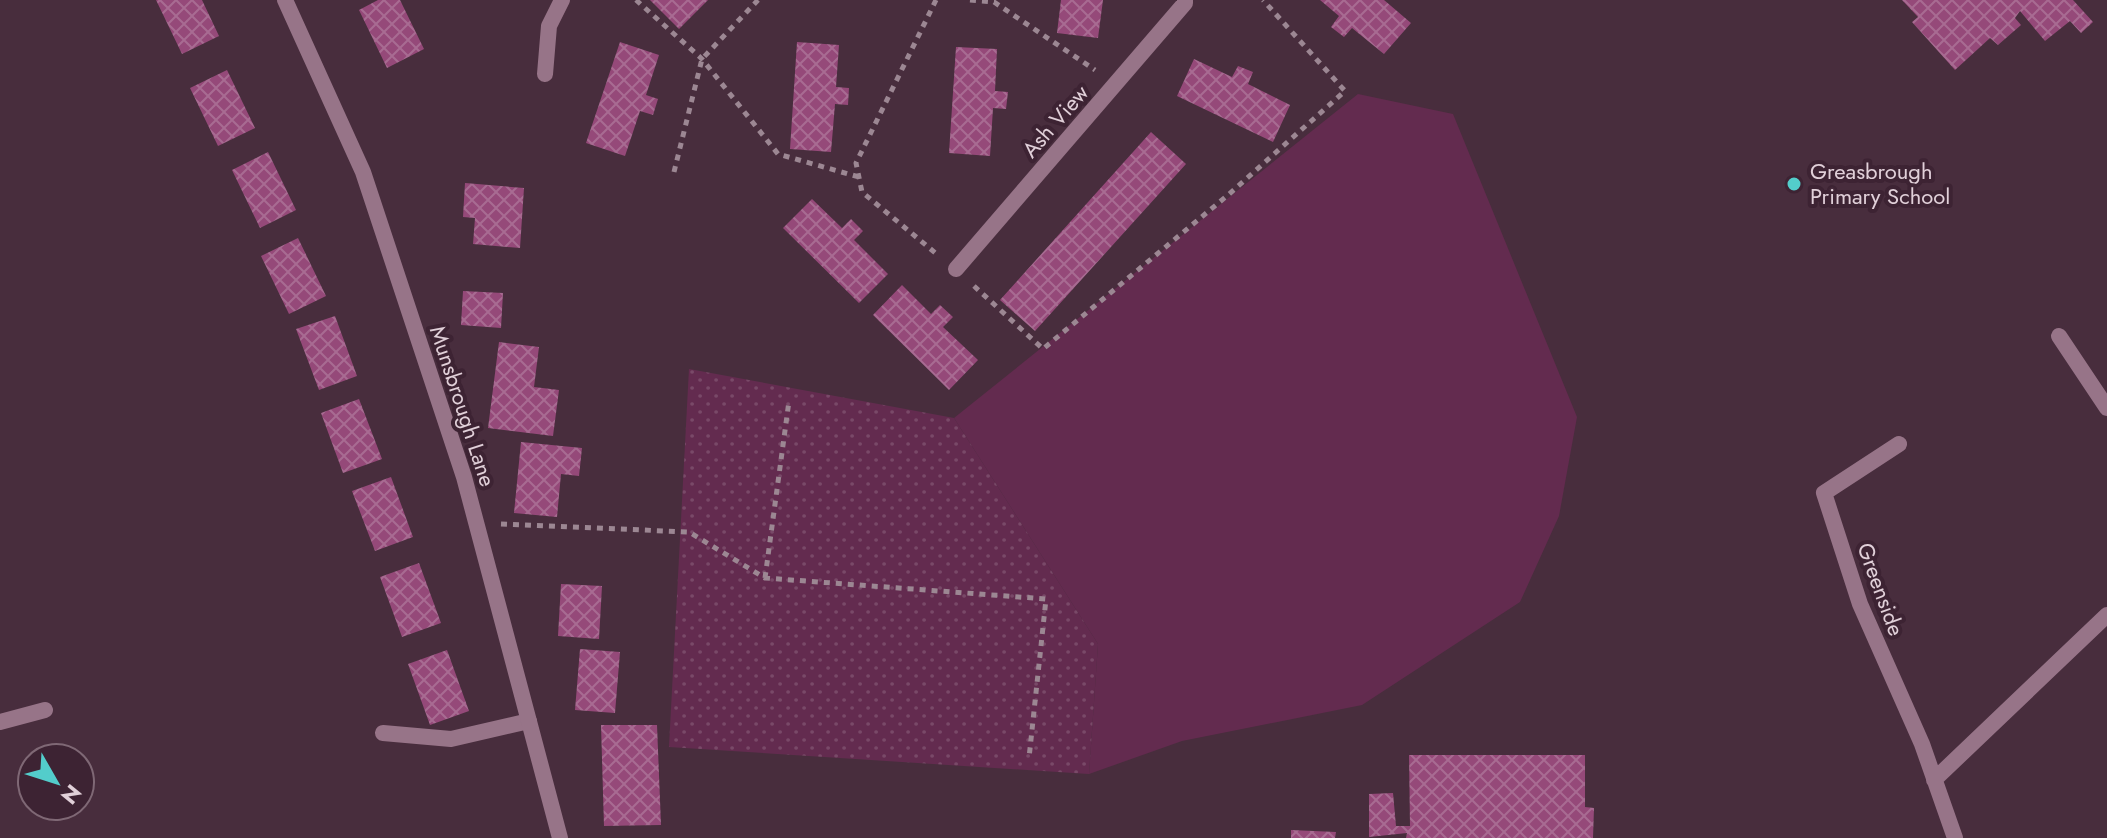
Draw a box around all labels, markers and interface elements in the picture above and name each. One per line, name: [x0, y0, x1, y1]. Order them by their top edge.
street label: Ash View: [1014, 77, 1096, 165]
place label: Greasbrough Primary School: [1810, 155, 1950, 212]
marker: Greasbrough Primary School: [1785, 175, 1803, 193]
street label: Munsbrough Lane: [422, 322, 504, 490]
street label: Greenside: [1849, 538, 1913, 640]
north arrow: [16, 742, 96, 822]
text: N: [54, 778, 89, 811]

